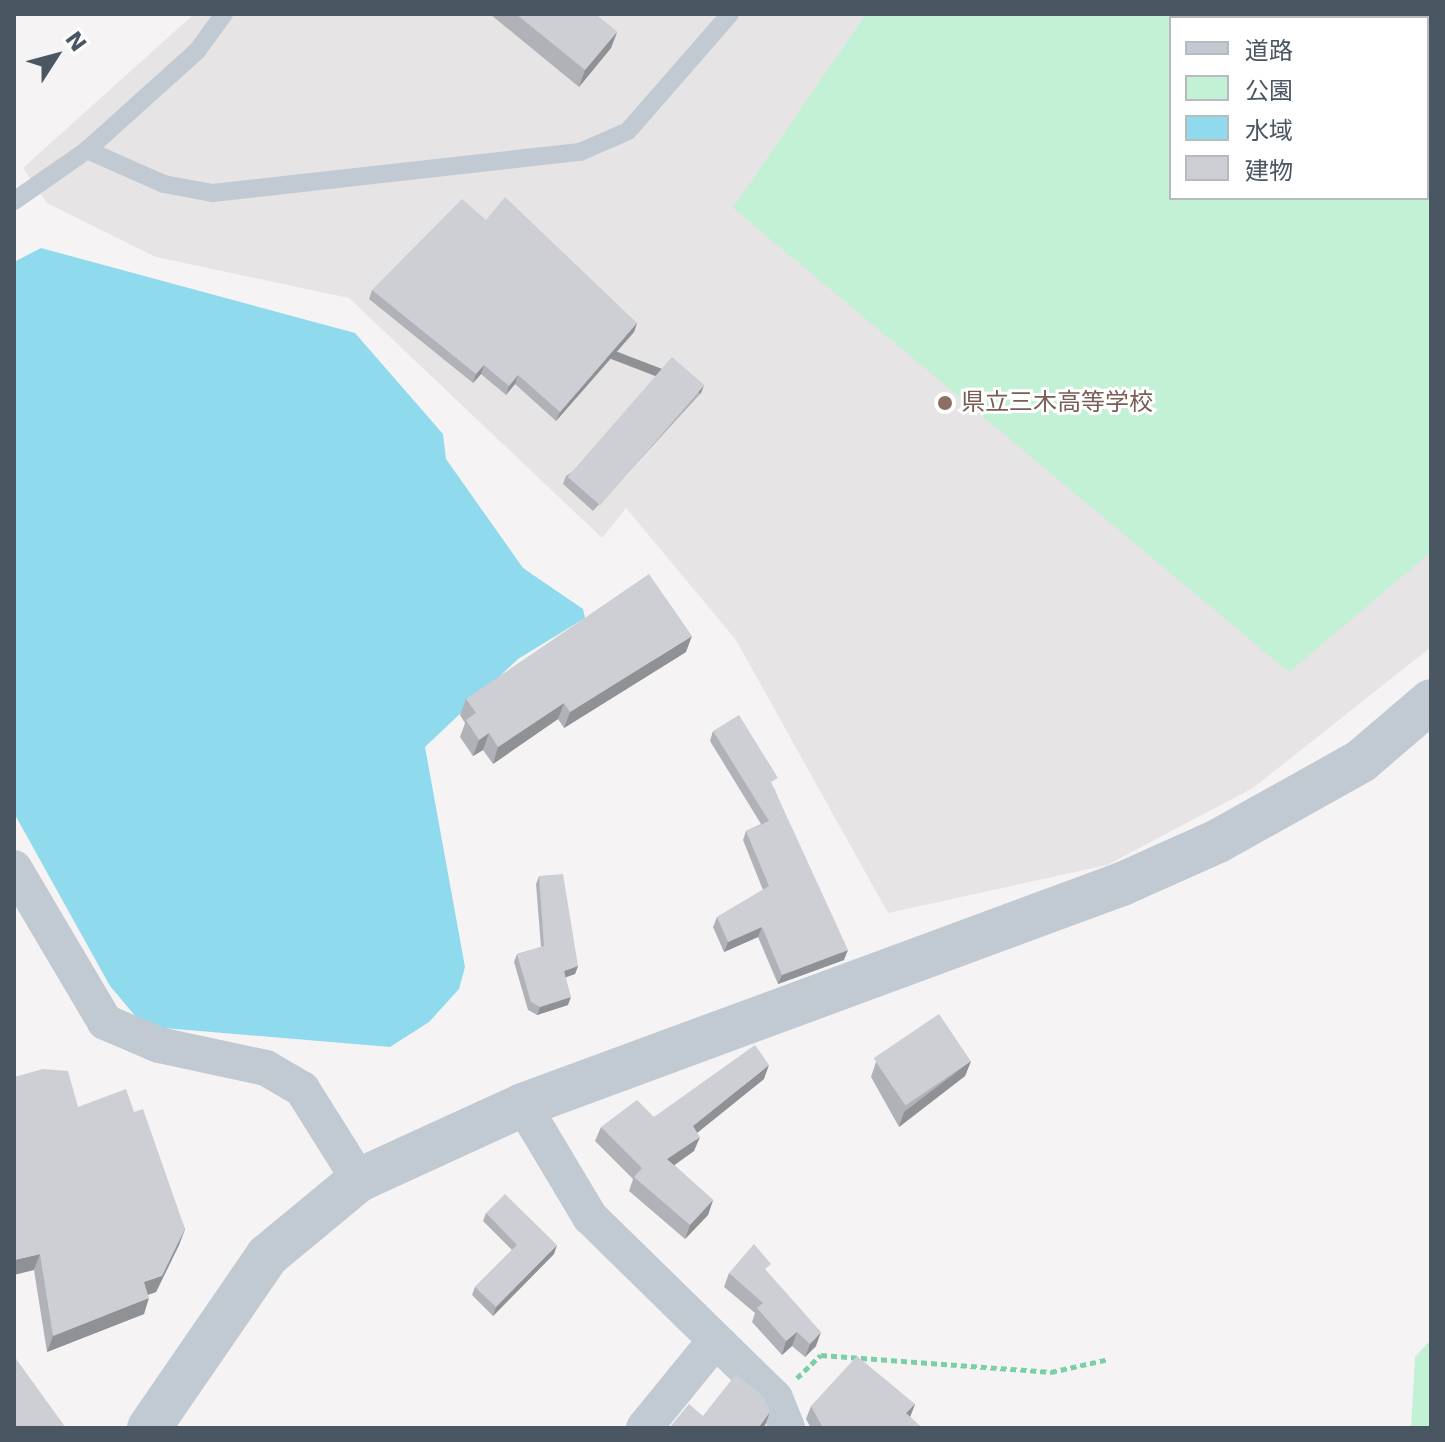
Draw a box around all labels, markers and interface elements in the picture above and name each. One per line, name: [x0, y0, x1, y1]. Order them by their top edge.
north arrow: [16, 16, 96, 96]
legend: [1169, 16, 1429, 200]
text: N: [60, 27, 91, 56]
text: 道路: [1245, 37, 1293, 65]
text: 公園: [1245, 77, 1293, 105]
text: 水域: [1245, 117, 1293, 145]
text: 建物: [1245, 157, 1293, 185]
place label: 県立三木高等学校: [961, 389, 1153, 417]
marker: 県立三木高等学校: [936, 394, 954, 412]

